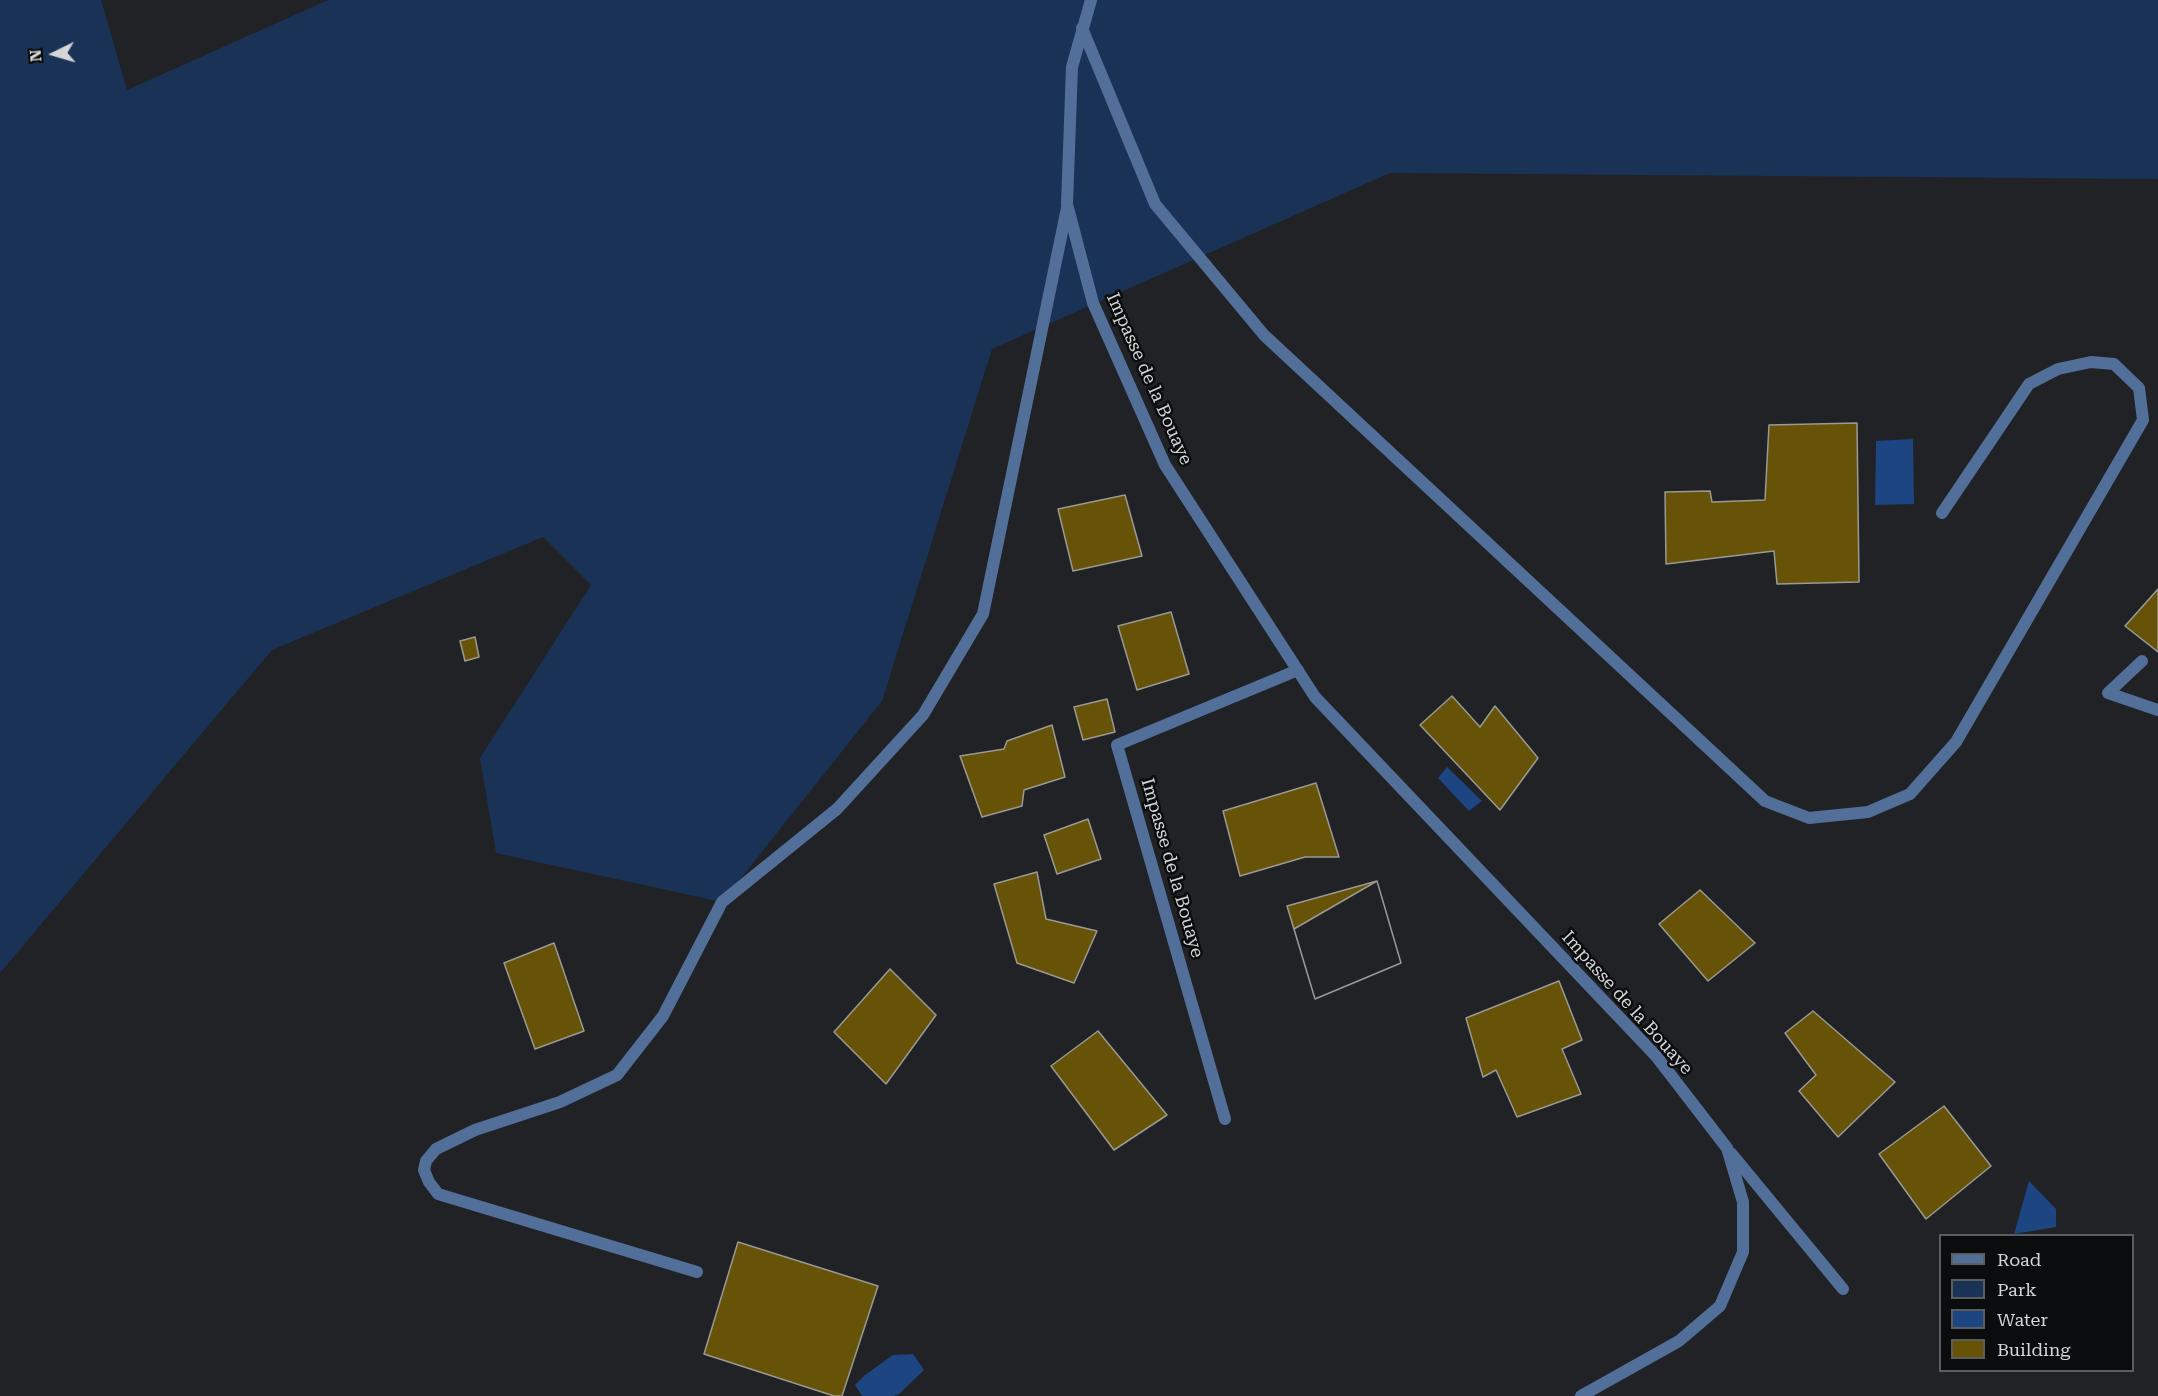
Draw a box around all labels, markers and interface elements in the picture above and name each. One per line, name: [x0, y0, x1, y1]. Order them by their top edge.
north arrow: [24, 24, 84, 84]
text: N: [26, 49, 46, 63]
street label: Impasse de la Bouaye: [1101, 290, 1197, 468]
street label: Impasse de la Bouaye: [1136, 776, 1208, 960]
street label: Impasse de la Bouaye: [1557, 927, 1697, 1079]
legend: [1939, 1234, 2134, 1372]
text: Road: [1997, 1249, 2041, 1270]
text: Park: [1997, 1279, 2037, 1300]
text: Water: [1997, 1309, 2048, 1330]
text: Building: [1997, 1339, 2071, 1360]

